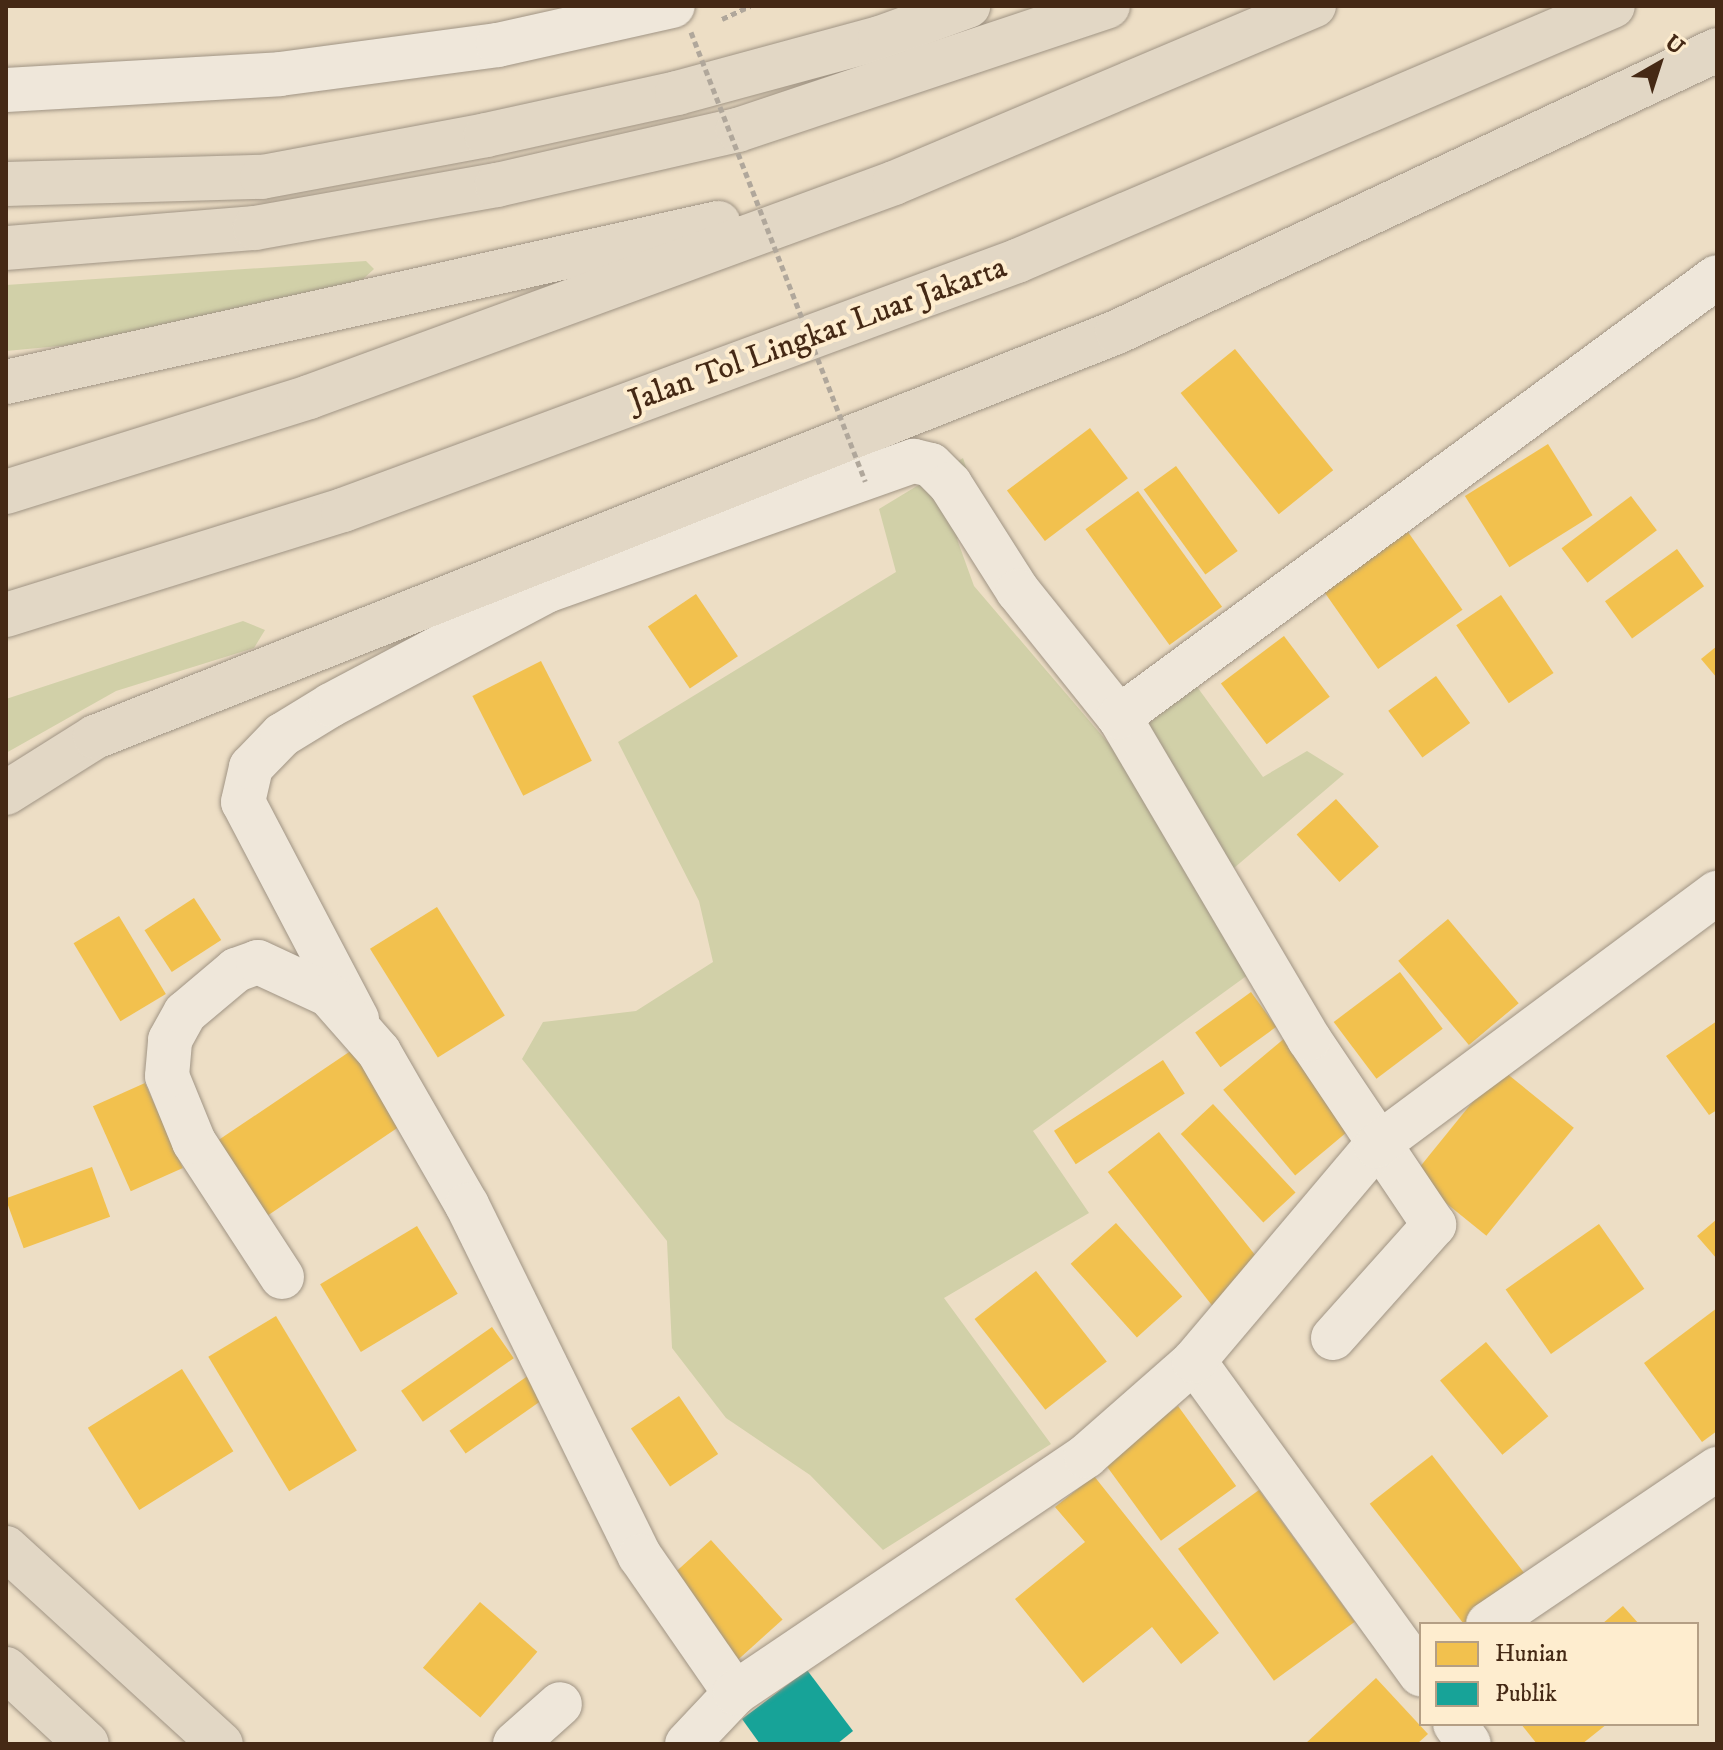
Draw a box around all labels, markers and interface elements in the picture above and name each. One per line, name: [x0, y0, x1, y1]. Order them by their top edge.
north arrow: [1619, 24, 1699, 104]
text: U: [1659, 29, 1690, 61]
street label: Jalan Tol Lingkar Luar Jakarta: [624, 249, 1012, 421]
legend: [1419, 1622, 1699, 1726]
text: Hunian: [1495, 1639, 1568, 1669]
text: Publik: [1495, 1679, 1557, 1709]

